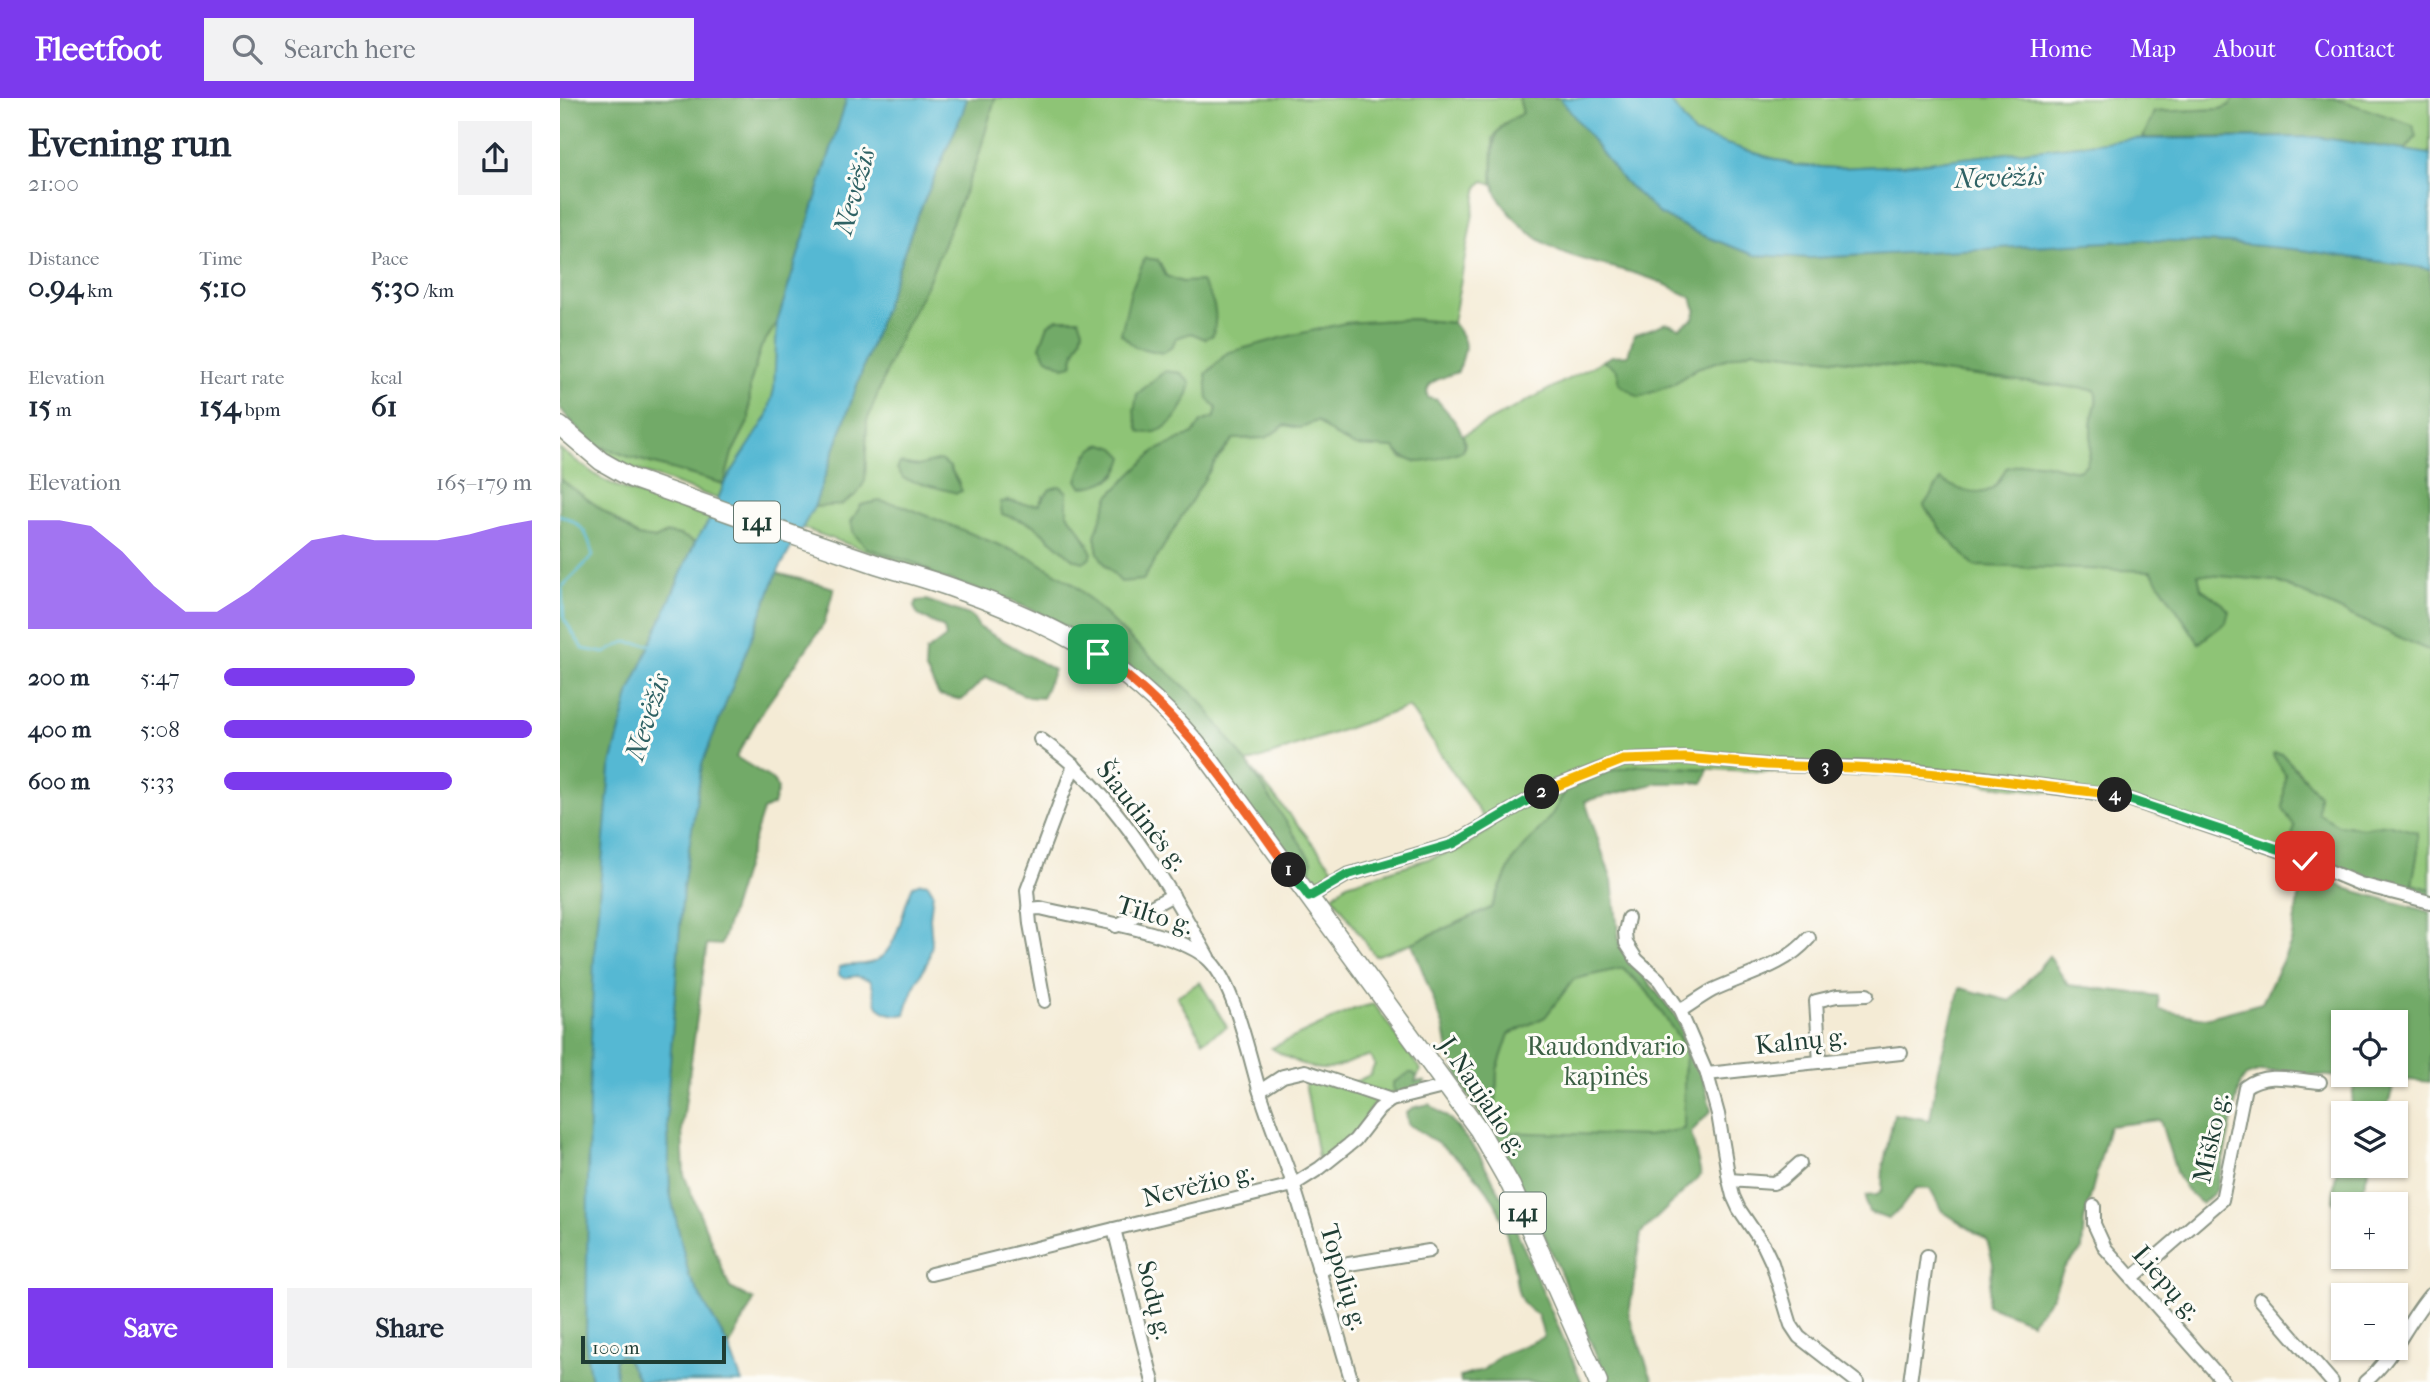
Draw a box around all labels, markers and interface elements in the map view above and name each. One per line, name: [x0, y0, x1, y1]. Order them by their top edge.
search box: [204, 18, 694, 81]
text: Fleetfoot: [35, 30, 162, 69]
icon: search: [228, 30, 266, 68]
text: Search here: [284, 34, 416, 65]
text: Home: [2030, 35, 2092, 63]
text: Map: [2130, 35, 2176, 63]
text: About: [2214, 35, 2276, 63]
text: Contact: [2314, 35, 2395, 63]
text: Evening run: [28, 121, 231, 166]
button: share: [458, 121, 532, 195]
water label: Nevėžis: [826, 142, 883, 240]
water label: Nevėžis: [1953, 159, 2046, 195]
text: 21:00: [28, 170, 79, 197]
text: Distance: [28, 248, 99, 270]
text: Time: [199, 248, 243, 270]
text: Pace: [371, 248, 409, 270]
text: 0.94: [28, 270, 83, 305]
text: 5:10: [199, 270, 247, 305]
text: 5:30: [371, 270, 420, 305]
text: km: [83, 280, 113, 302]
text: /km: [420, 280, 454, 302]
text: Elevation: [28, 367, 105, 389]
text: Heart rate: [199, 367, 284, 389]
text: kcal: [371, 367, 403, 389]
text: 15: [28, 389, 52, 424]
text: 154: [199, 389, 241, 424]
text: 61: [371, 389, 397, 424]
text: m: [52, 399, 71, 421]
text: bpm: [241, 399, 281, 421]
text: Elevation: [28, 469, 121, 496]
text: 165–179 m: [436, 469, 532, 496]
road number: 141: [734, 502, 780, 542]
pin: [1068, 624, 1128, 684]
icon: arrive: [1079, 635, 1117, 673]
text: 200 m: [28, 664, 89, 691]
text: 5:47: [140, 664, 180, 691]
water label: Nevėžis: [617, 668, 677, 766]
text: 400 m: [28, 716, 91, 743]
text: 5:08: [140, 716, 180, 743]
pin: 3: [1808, 750, 1844, 784]
street label: Šiaudinės g.: [1089, 754, 1195, 877]
text: 3: [1822, 755, 1829, 777]
text: 600 m: [28, 768, 90, 795]
text: 5:33: [140, 768, 174, 795]
pin: 2: [1524, 774, 1560, 810]
pin: 4: [2098, 778, 2132, 812]
text: 2: [1537, 780, 1546, 802]
text: 4: [2109, 783, 2120, 805]
pin: [2275, 831, 2335, 891]
icon: check: [2286, 842, 2324, 880]
pin: 1: [1272, 852, 1306, 888]
text: 1: [1285, 858, 1292, 880]
street label: Tilto g.: [1113, 889, 1197, 941]
map controls: [2331, 1010, 2408, 1360]
button: locate: [2331, 1010, 2408, 1087]
street label: Kalnų g.: [1753, 1021, 1849, 1062]
street label: J. Naujalio g.: [1431, 1029, 1534, 1161]
park label: Raudondvario kapinės: [1527, 1031, 1685, 1092]
street label: Miško g.: [2186, 1090, 2236, 1186]
button: layers: [2331, 1101, 2408, 1178]
street label: Nevėžio g.: [1139, 1156, 1257, 1214]
road number: 141: [1500, 1192, 1546, 1233]
button: +: [2331, 1192, 2408, 1269]
street label: Topolių g.: [1312, 1220, 1375, 1334]
street label: Liepų g.: [2125, 1239, 2208, 1327]
street label: Sodų g.: [1129, 1257, 1180, 1343]
button: −: [2331, 1283, 2408, 1360]
button: Save: [28, 1288, 273, 1368]
button: Share: [287, 1288, 532, 1368]
scale bar: [581, 1333, 726, 1365]
text: 100 m: [592, 1337, 640, 1359]

